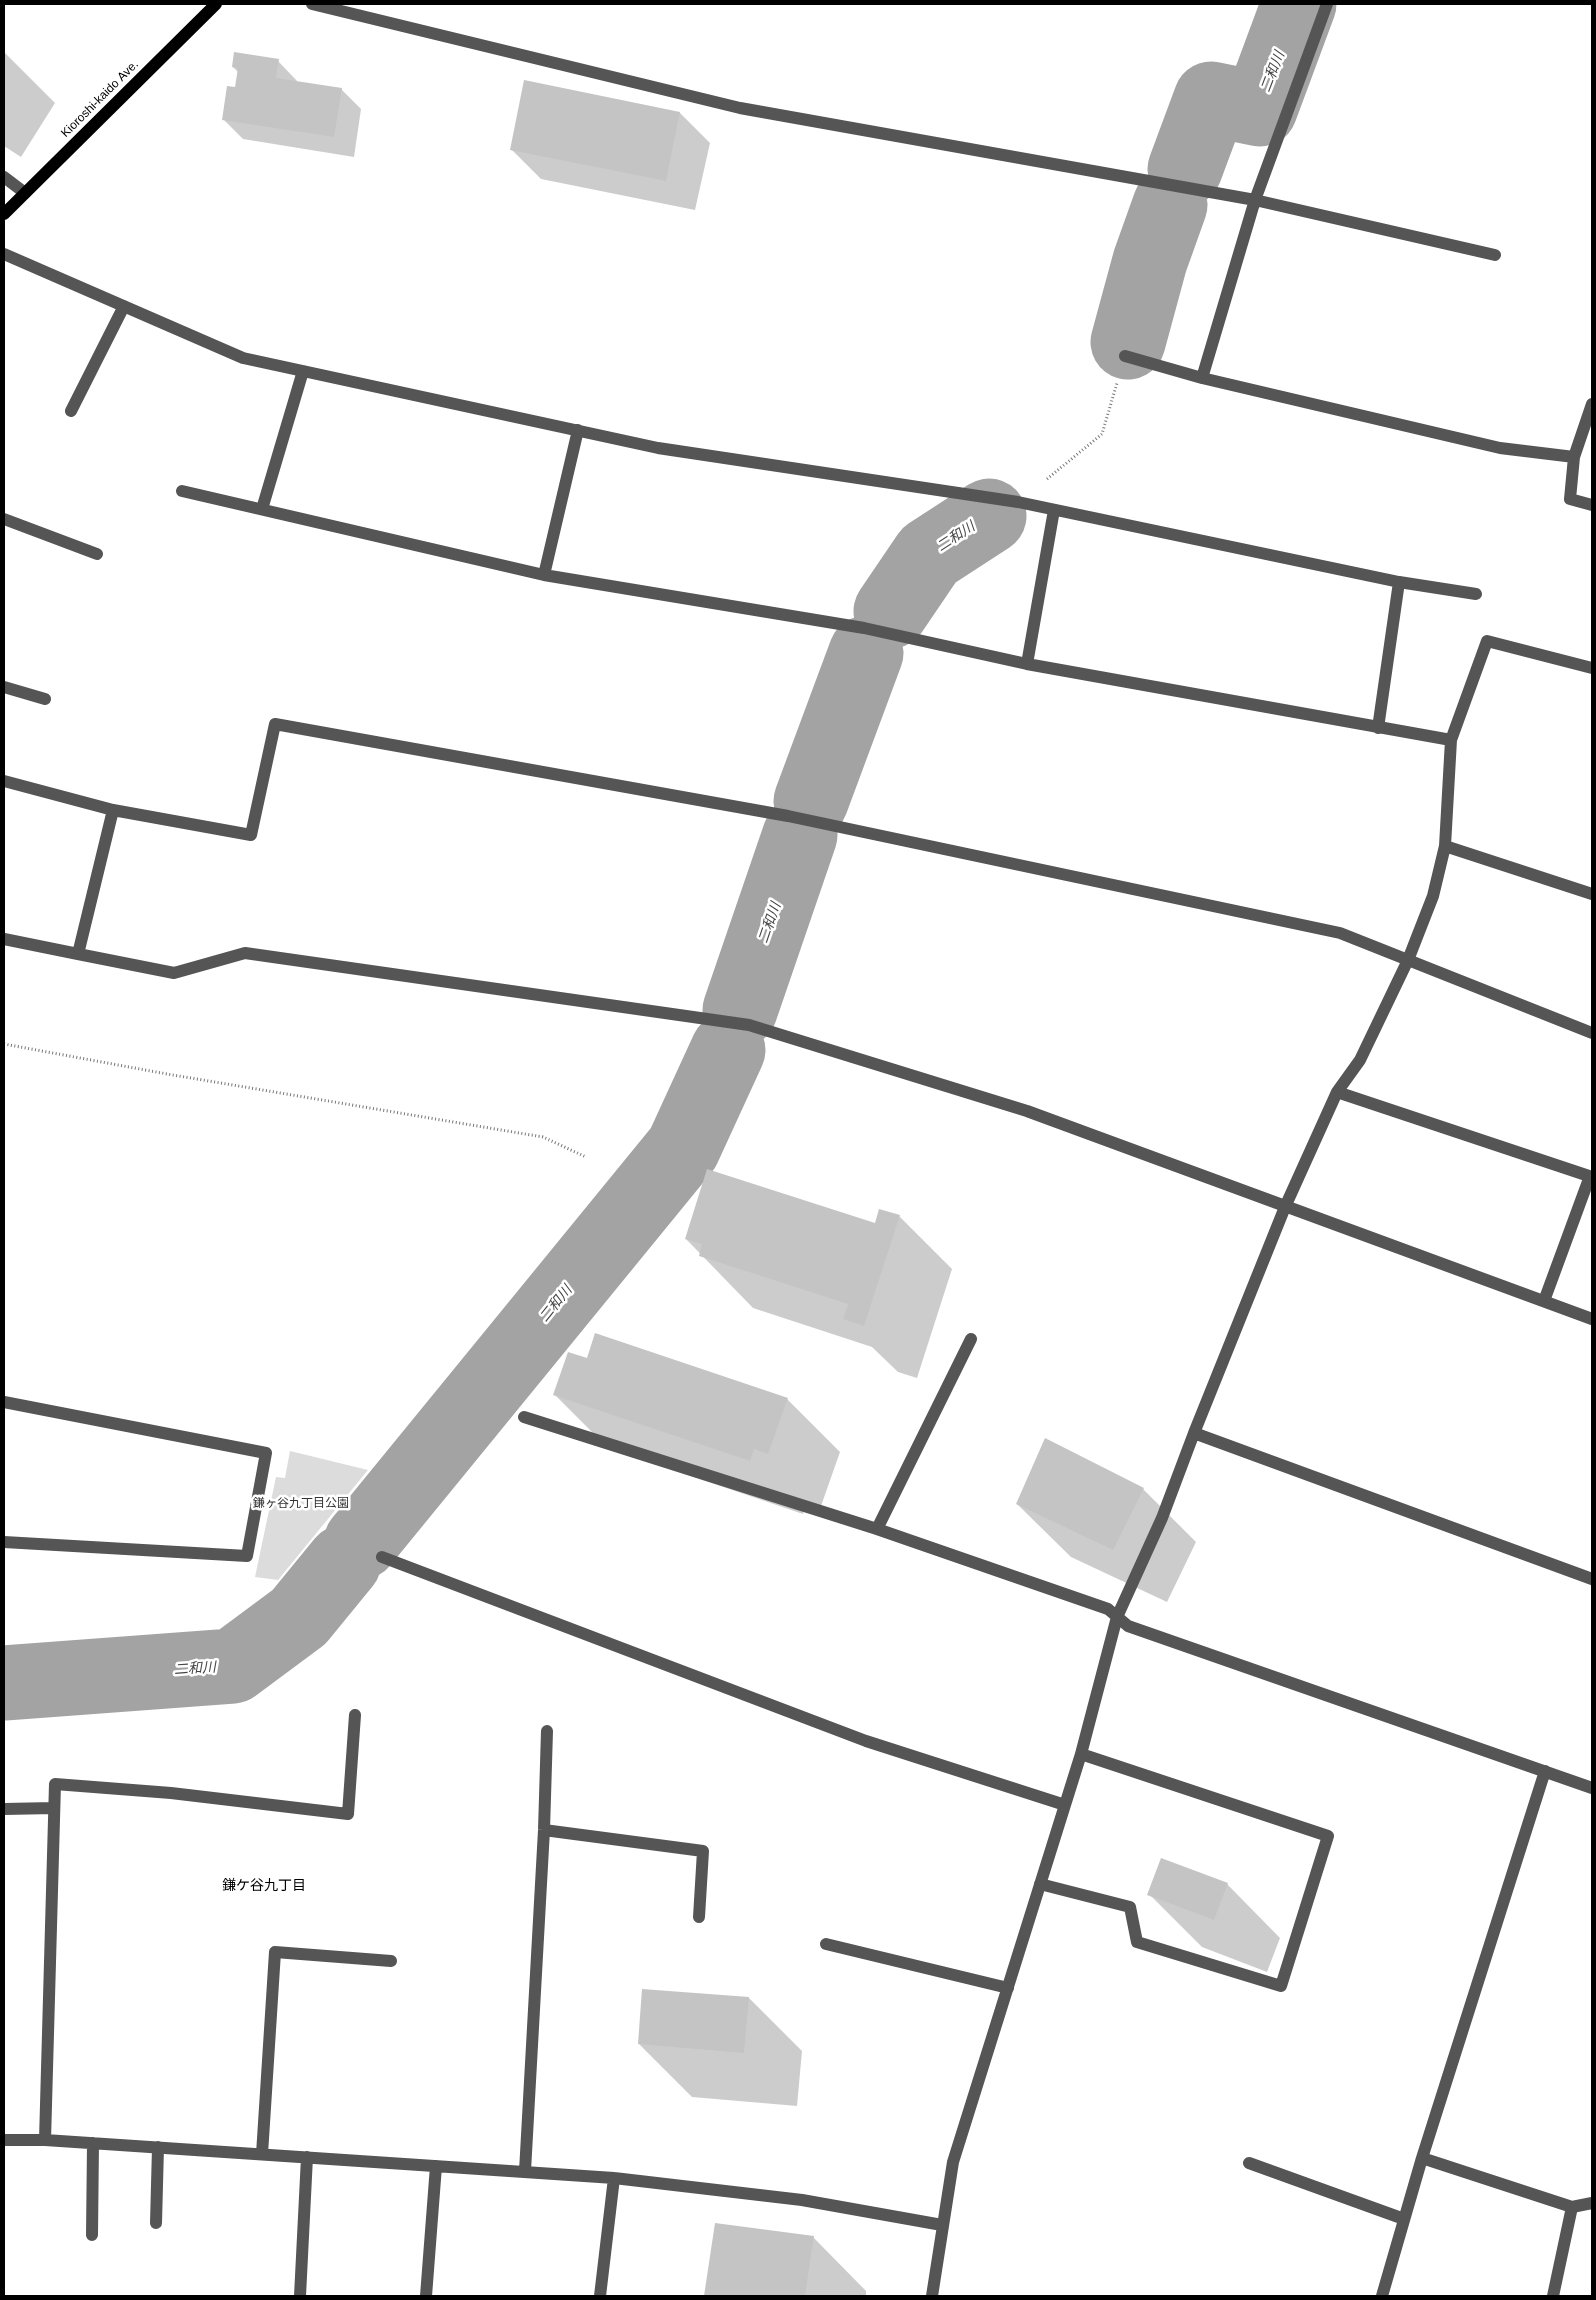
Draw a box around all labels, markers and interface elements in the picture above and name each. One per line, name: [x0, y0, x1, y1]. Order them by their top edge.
water label: 二和川: [1258, 49, 1288, 95]
street label: Kioroshi-kaido Ave.: [58, 57, 142, 141]
water label: 二和川: [934, 519, 978, 555]
water label: 二和川: [755, 900, 785, 946]
water label: 二和川: [536, 1282, 576, 1326]
park label: 鎌ヶ谷九丁目公園: [253, 1497, 349, 1511]
water label: 二和川: [173, 1659, 217, 1679]
district label: 鎌ケ谷九丁目: [222, 1878, 306, 1894]

